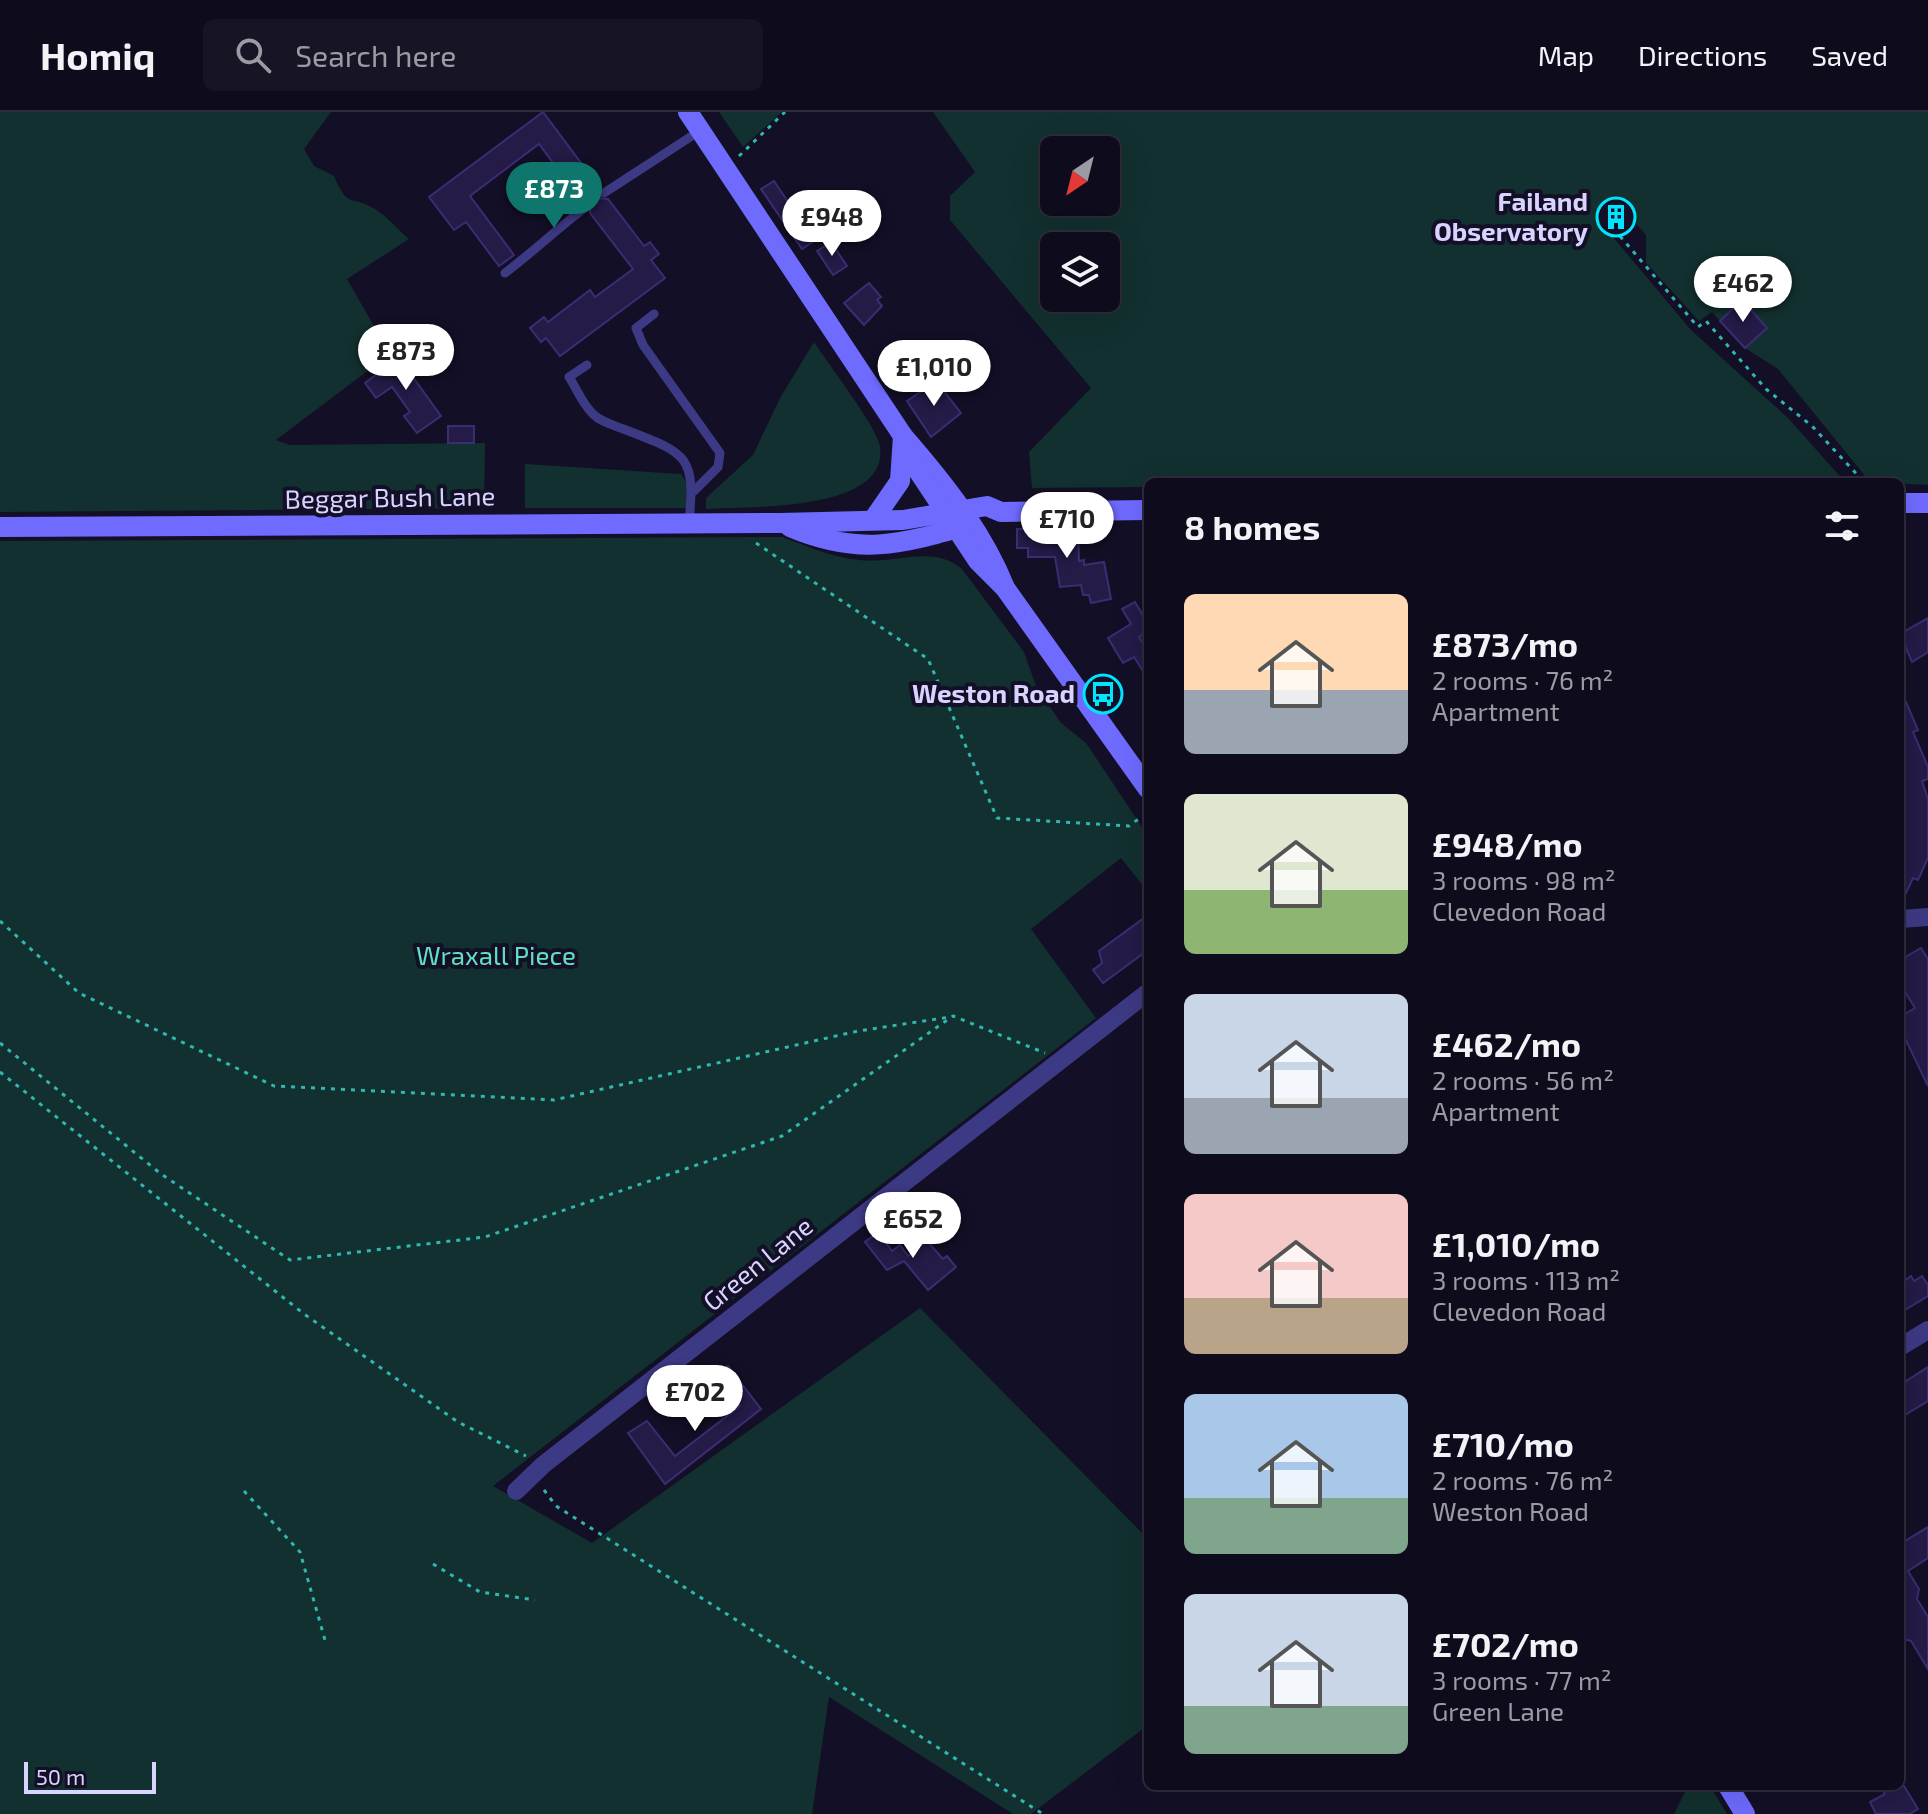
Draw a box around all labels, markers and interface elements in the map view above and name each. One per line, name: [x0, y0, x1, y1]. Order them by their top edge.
search box: [203, 19, 763, 91]
text: Homiq: [40, 32, 155, 78]
icon: search: [231, 33, 275, 77]
text: Search here: [295, 37, 456, 73]
text: Map: [1538, 38, 1594, 72]
text: Directions: [1638, 38, 1767, 72]
text: Saved: [1811, 38, 1888, 72]
north arrow: [1040, 136, 1120, 216]
map controls: [1040, 136, 1120, 312]
pin: £873: [507, 162, 601, 230]
text: £873: [524, 172, 584, 203]
place label: Failand Observatory: [1434, 185, 1588, 247]
pin: £948: [785, 190, 879, 258]
building icon: Failand Observatory: [1595, 196, 1637, 238]
text: £948: [800, 200, 864, 231]
button: layers: [1040, 232, 1120, 312]
pin: £462: [1696, 256, 1790, 324]
text: £462: [1712, 266, 1774, 297]
pin: £873: [359, 324, 453, 392]
text: £873: [376, 334, 436, 365]
pin: £1,010: [869, 340, 999, 408]
text: £1,010: [896, 350, 972, 381]
street label: Beggar Bush Lane: [284, 479, 496, 514]
pin: £710: [1020, 492, 1114, 560]
text: £710: [1039, 502, 1095, 533]
icon: filters: [1820, 504, 1864, 548]
text: 8 homes: [1184, 506, 1320, 547]
text: £873/mo: [1432, 623, 1578, 664]
icon: home: [1248, 626, 1344, 722]
text: 2 rooms · 76 m²: [1432, 664, 1613, 695]
bus stop icon: Weston Road: [1082, 673, 1124, 715]
place label: Weston Road: [912, 677, 1075, 708]
text: Apartment: [1432, 695, 1560, 726]
text: £948/mo: [1432, 823, 1583, 864]
icon: home: [1248, 826, 1344, 922]
text: 3 rooms · 98 m²: [1432, 864, 1616, 895]
text: Clevedon Road: [1432, 895, 1606, 926]
park label: Wraxall Piece: [416, 939, 576, 970]
text: £462/mo: [1432, 1023, 1581, 1064]
icon: home: [1248, 1026, 1344, 1122]
text: 2 rooms · 56 m²: [1432, 1064, 1614, 1095]
text: Apartment: [1432, 1095, 1560, 1126]
pin: £652: [866, 1192, 960, 1260]
text: £652: [883, 1202, 943, 1233]
street label: Green Lane: [696, 1209, 818, 1316]
text: £1,010/mo: [1432, 1223, 1600, 1264]
icon: home: [1248, 1226, 1344, 1322]
text: 3 rooms · 113 m²: [1432, 1264, 1620, 1295]
text: Clevedon Road: [1432, 1295, 1606, 1326]
pin: £702: [648, 1365, 742, 1433]
text: £702: [665, 1375, 725, 1406]
text: £710/mo: [1432, 1423, 1574, 1464]
icon: home: [1248, 1426, 1344, 1522]
text: 2 rooms · 76 m²: [1432, 1464, 1613, 1495]
text: Weston Road: [1432, 1495, 1589, 1526]
text: £702/mo: [1432, 1623, 1579, 1664]
icon: home: [1248, 1626, 1344, 1722]
text: 3 rooms · 77 m²: [1432, 1664, 1612, 1695]
text: Green Lane: [1432, 1695, 1564, 1726]
scale bar: [24, 1758, 156, 1794]
text: 50 m: [36, 1763, 85, 1789]

